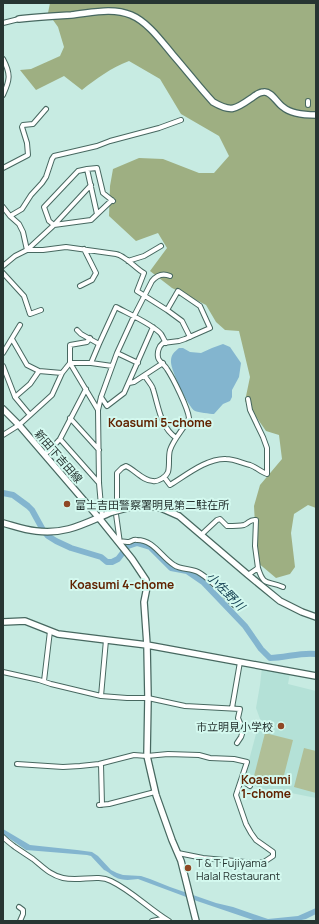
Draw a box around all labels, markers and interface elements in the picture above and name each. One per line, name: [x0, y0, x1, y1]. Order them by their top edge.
district label: Koasumi 5-chome: [108, 414, 212, 431]
street label: 新田下吉田線: [32, 426, 86, 486]
place label: 富士吉田警察署明見第二駐在所: [75, 497, 230, 512]
marker: 富士吉田警察署明見第二駐在所: [62, 499, 72, 509]
water label: 小佐野川: [203, 568, 250, 615]
district label: Koasumi 4-chome: [70, 576, 174, 593]
place label: 市立明見小学校: [196, 719, 273, 734]
marker: 市立明見小学校: [276, 721, 286, 731]
district label: Koasumi 1-chome: [241, 771, 291, 802]
place label: T & T Fujiyama Halal Restaurant: [196, 855, 280, 883]
marker: T & T Fujiyama Halal Restaurant: [183, 863, 193, 873]

